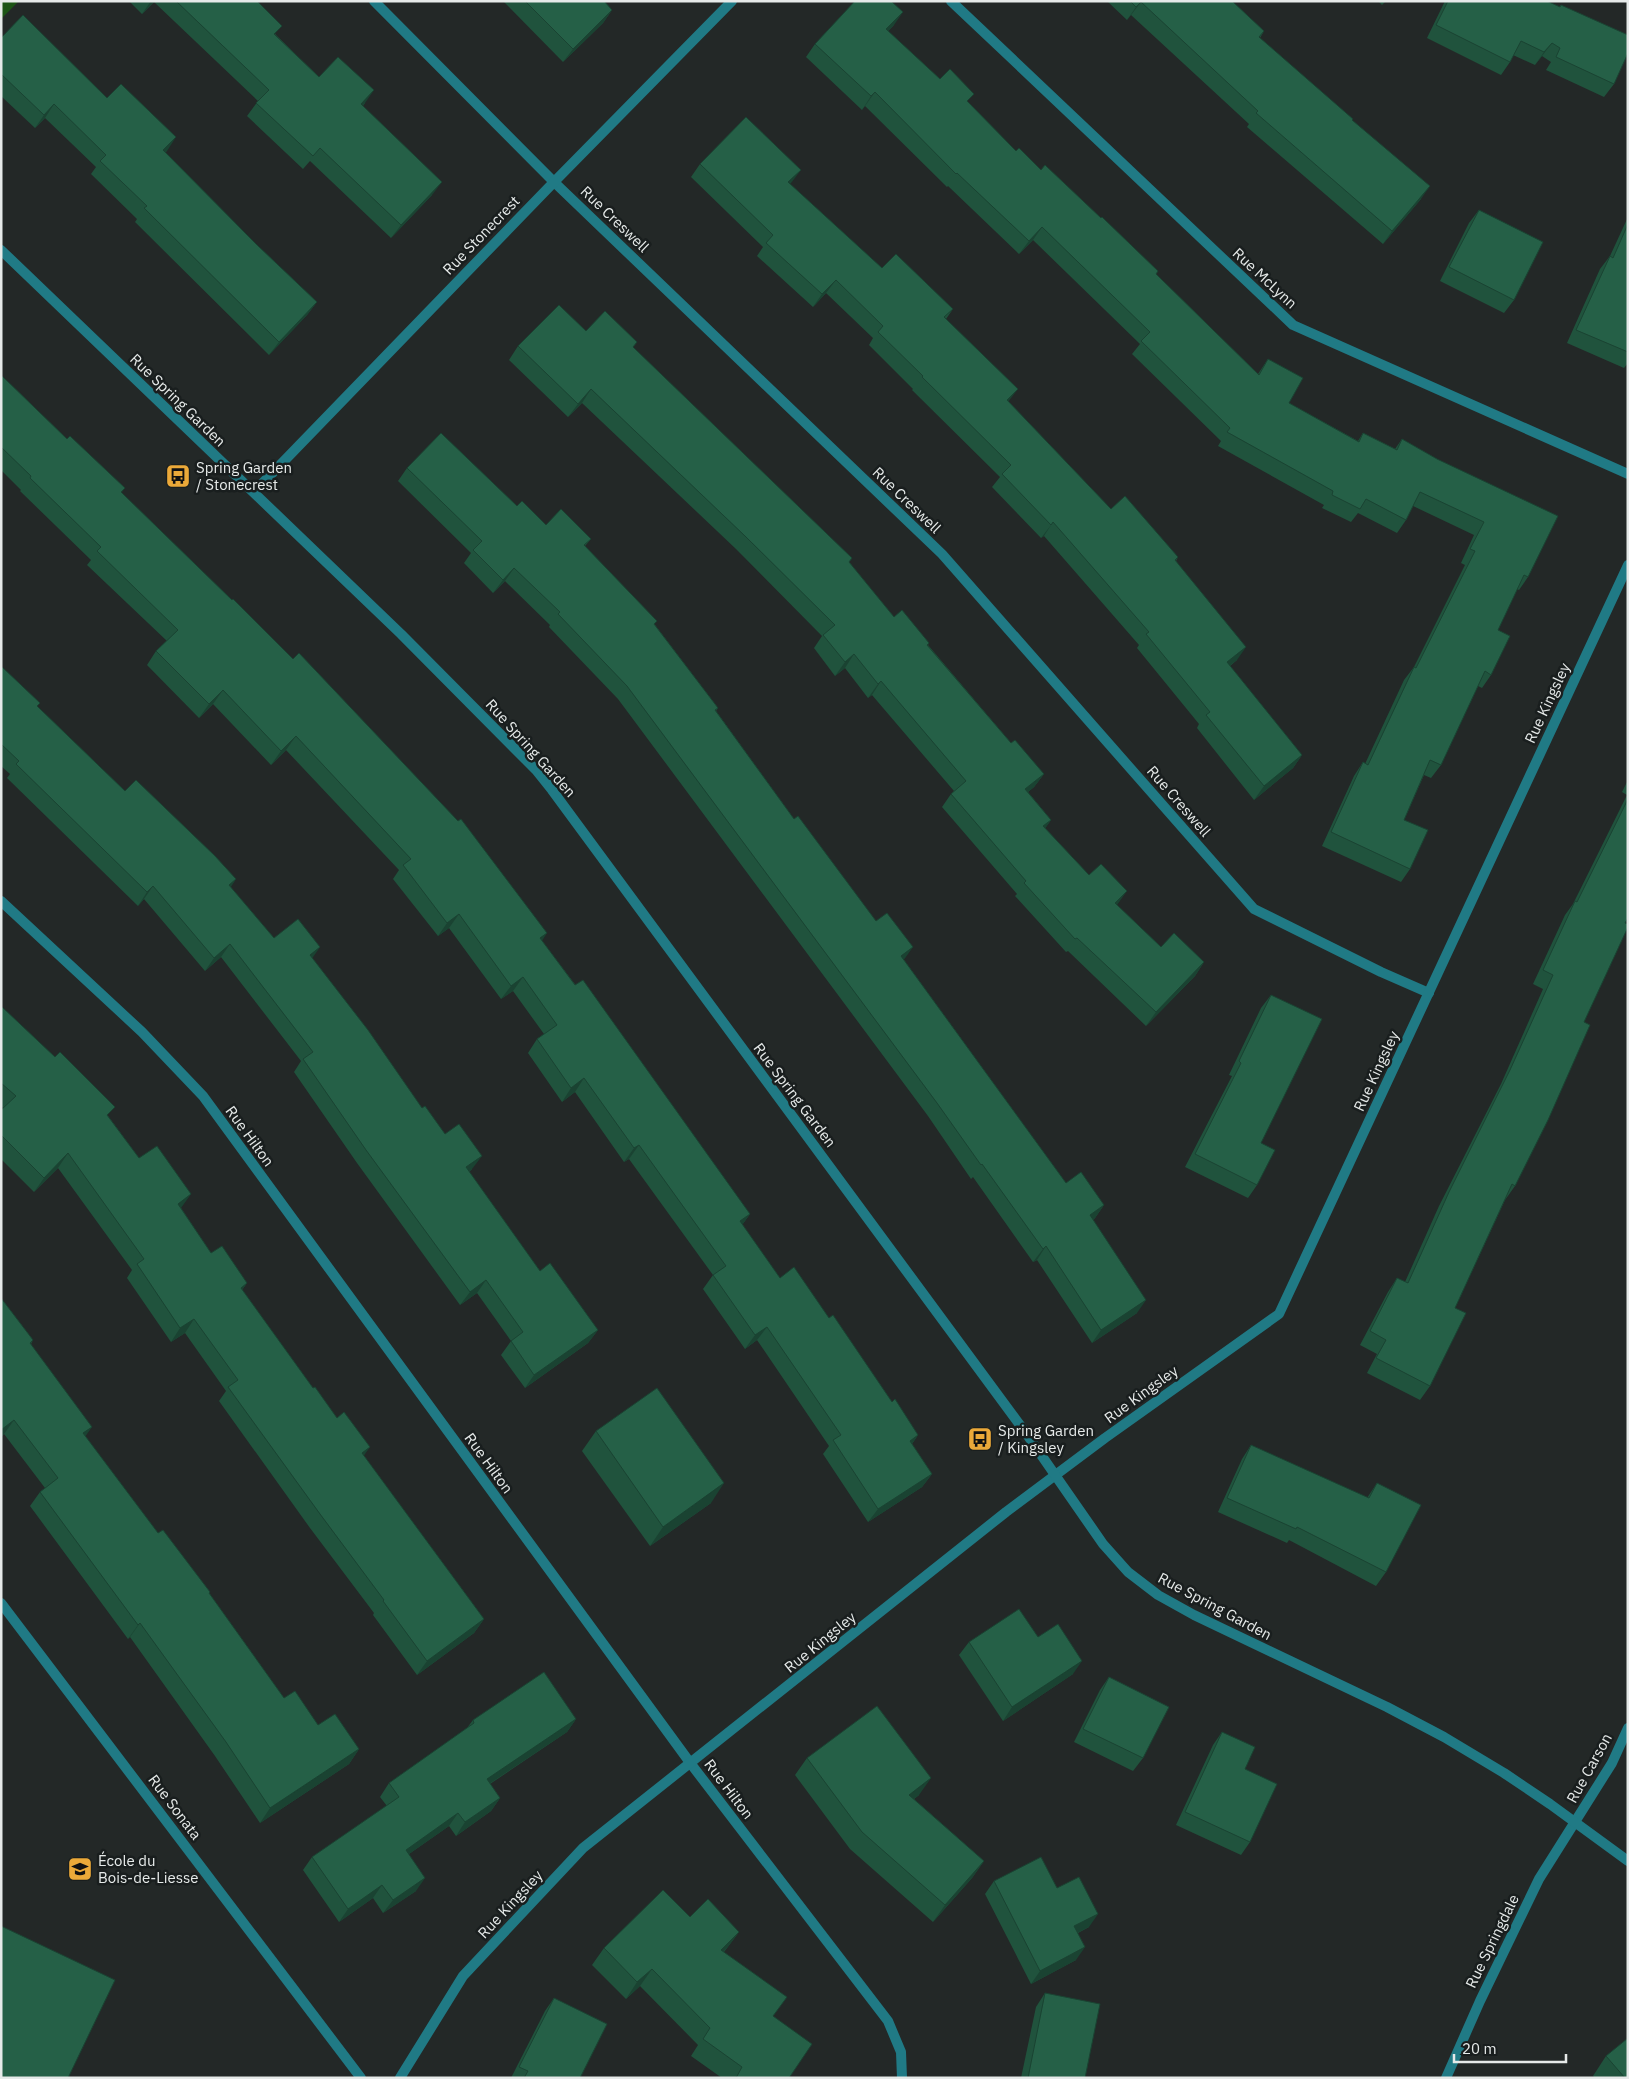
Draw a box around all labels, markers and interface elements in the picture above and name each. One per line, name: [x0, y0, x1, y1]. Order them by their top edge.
street label: Rue Creswell: [577, 182, 653, 256]
street label: Rue Stonecrest: [439, 191, 523, 279]
street label: Rue McLynn: [1229, 243, 1301, 313]
street label: Rue Spring Garden: [126, 349, 230, 451]
place label: Spring Garden / Stonecrest: [196, 458, 292, 494]
bus stop icon: Spring Garden / Stonecrest: [165, 463, 191, 489]
street label: Rue Creswell: [869, 463, 945, 537]
street label: Rue Kingsley: [1520, 659, 1574, 746]
street label: Rue Spring Garden: [482, 695, 580, 801]
street label: Rue Creswell: [1143, 762, 1215, 840]
street label: Rue Kingsley: [1349, 1027, 1403, 1114]
street label: Rue Spring Garden: [750, 1039, 840, 1151]
street label: Rue Hilton: [222, 1102, 278, 1170]
street label: Rue Kingsley: [1100, 1361, 1182, 1427]
place label: Spring Garden / Kingsley: [998, 1421, 1094, 1457]
bus stop icon: Spring Garden / Kingsley: [967, 1426, 993, 1452]
street label: Rue Hilton: [461, 1429, 517, 1497]
street label: Rue Spring Garden: [1155, 1568, 1275, 1644]
street label: Rue Kingsley: [780, 1607, 860, 1677]
street label: Rue Carson: [1562, 1730, 1616, 1806]
street label: Rue Hilton: [700, 1755, 758, 1823]
street label: Rue Sonata: [144, 1771, 206, 1843]
place label: École du Bois-de-Liesse: [98, 1851, 199, 1887]
school or university icon: École du Bois-de-Liesse: [67, 1856, 93, 1882]
street label: Rue Kingsley: [474, 1865, 547, 1942]
street label: Rue Springdale: [1461, 1891, 1523, 1991]
scale bar: [1454, 2032, 1566, 2064]
text: 20 m: [1462, 2039, 1497, 2058]

